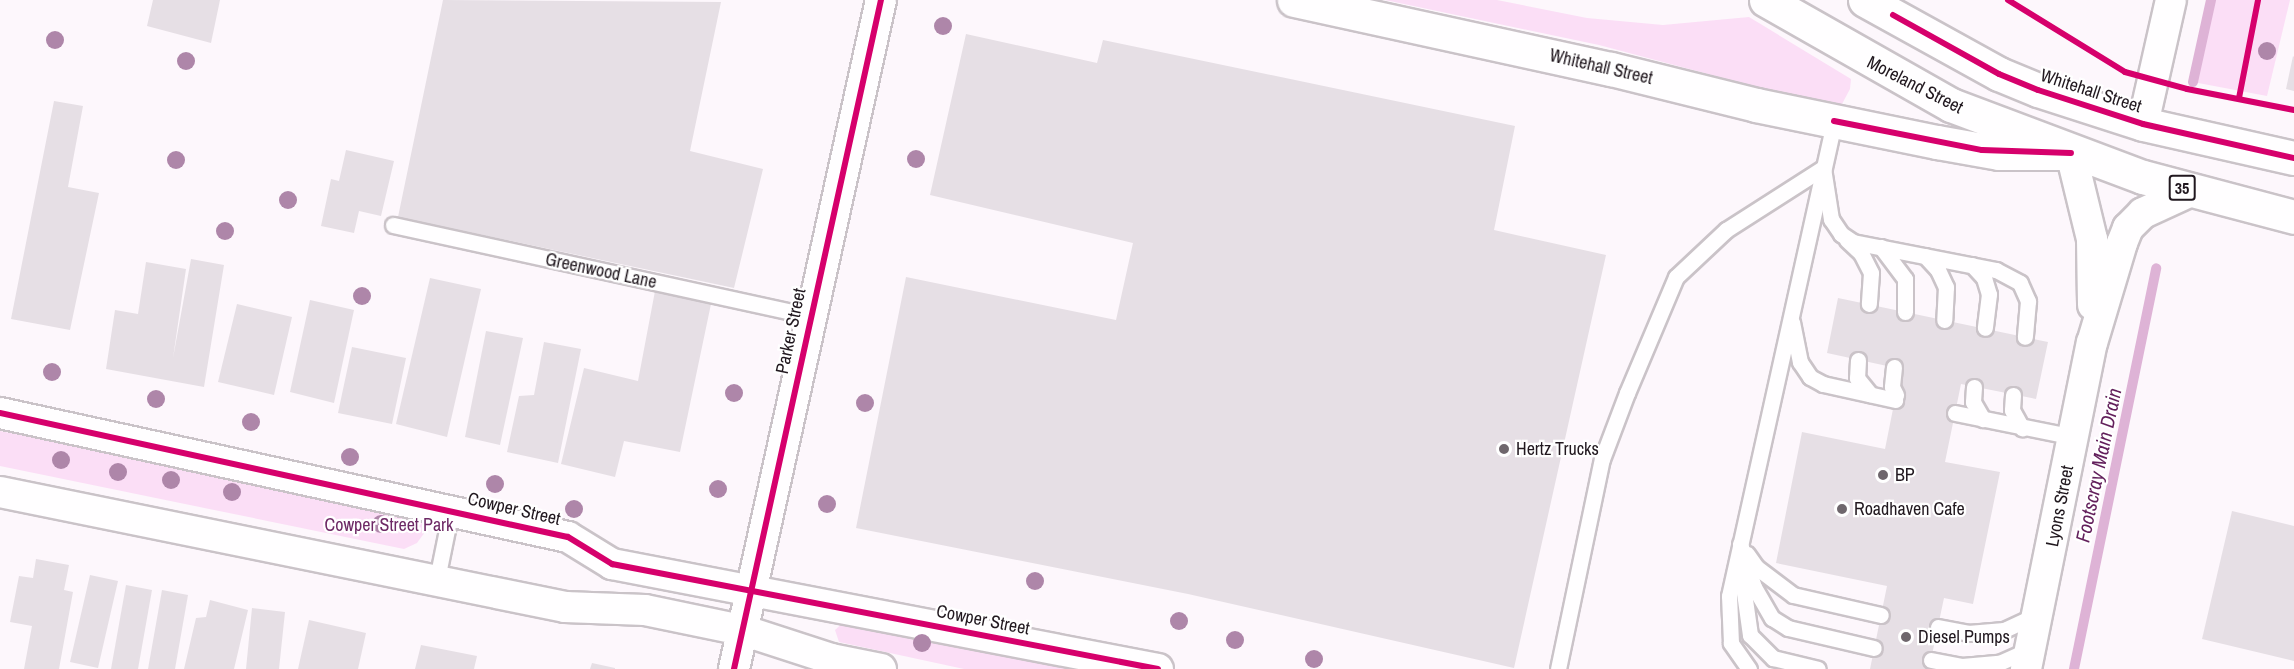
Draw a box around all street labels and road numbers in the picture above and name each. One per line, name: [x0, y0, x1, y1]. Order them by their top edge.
street label: Whitehall Street: [1547, 45, 1655, 89]
street label: Moreland Street: [1863, 52, 1967, 118]
street label: Whitehall Street: [2038, 65, 2144, 117]
road number: 35: [2168, 175, 2196, 201]
street label: Greenwood Lane: [543, 249, 659, 293]
street label: Parker Street: [771, 286, 811, 376]
street label: Lyons Street: [2042, 464, 2078, 548]
street label: Cowper Street: [466, 488, 562, 530]
street label: Cowper Street: [935, 600, 1031, 640]

